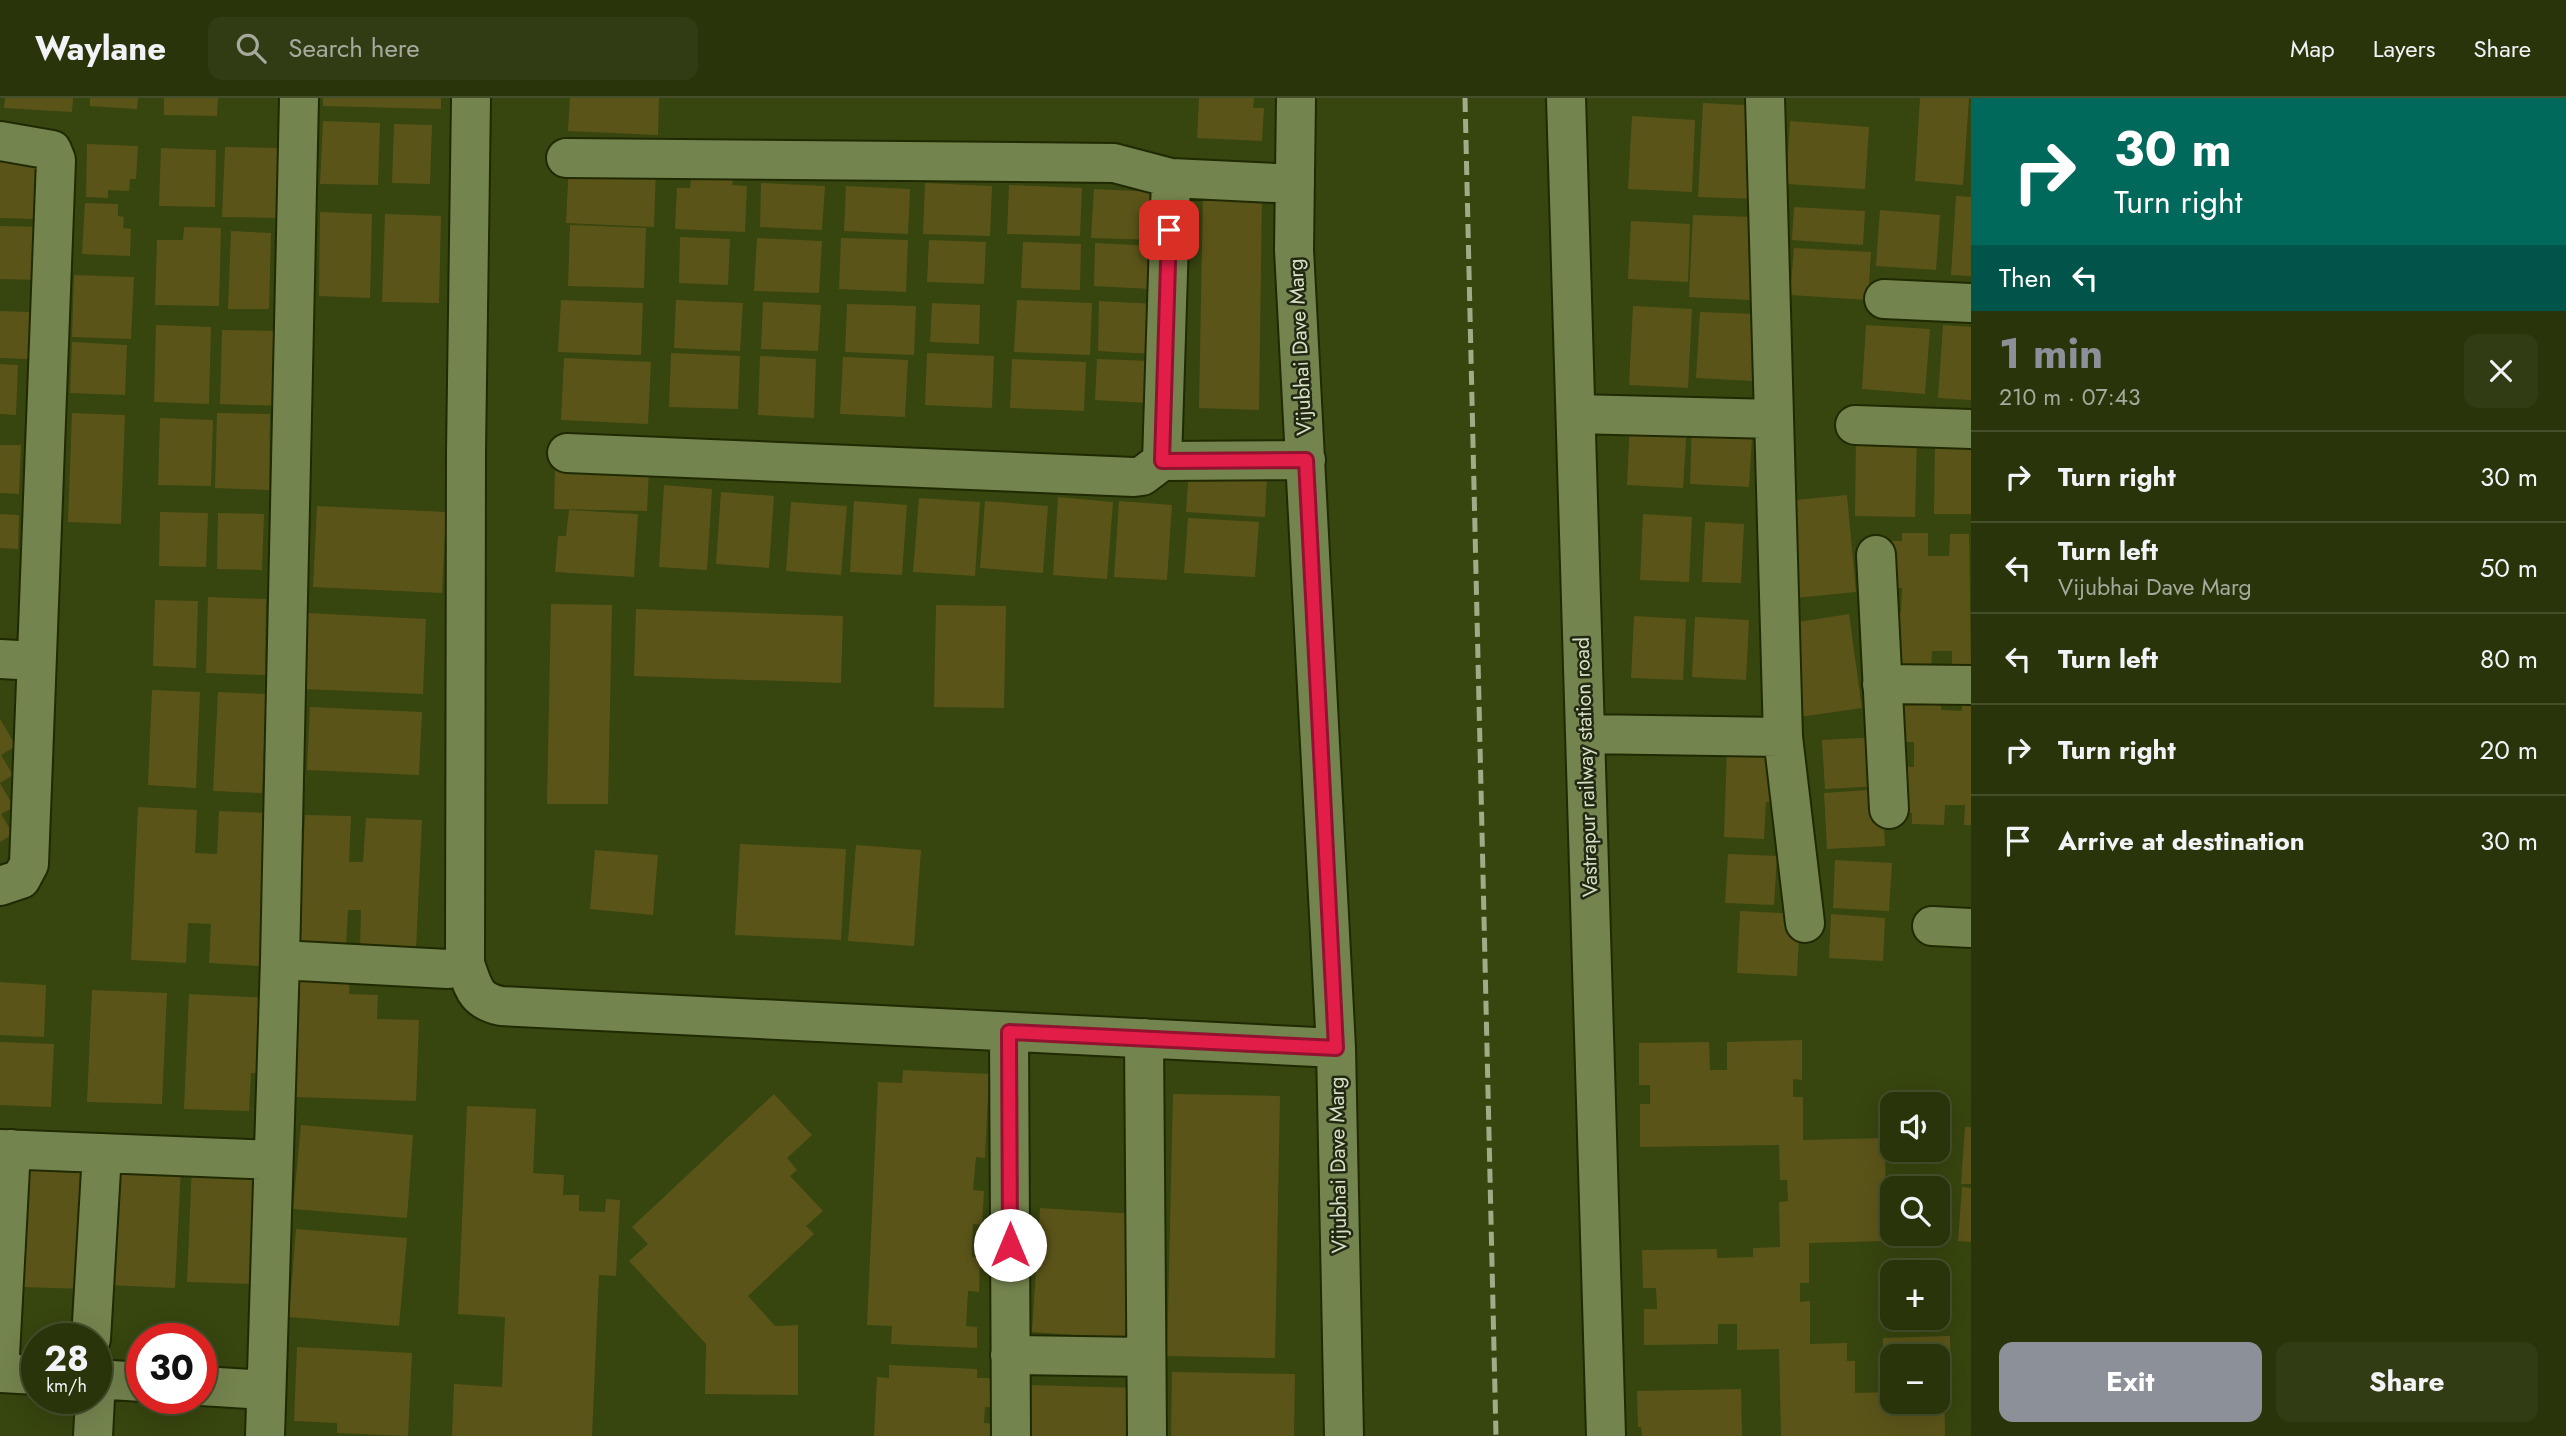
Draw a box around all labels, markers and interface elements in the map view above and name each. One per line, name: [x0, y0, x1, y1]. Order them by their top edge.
search box: [208, 17, 698, 80]
text: Waylane: [35, 25, 166, 72]
icon: search: [232, 29, 270, 67]
text: Search here: [288, 29, 420, 67]
text: Map: [2290, 31, 2335, 66]
text: Layers: [2373, 31, 2435, 66]
text: Share: [2473, 31, 2531, 66]
text: 30 m: [2114, 114, 2232, 184]
icon: right: [1999, 126, 2090, 217]
text: Turn right: [2114, 179, 2243, 225]
pin: [1139, 200, 1199, 260]
icon: arrive: [1150, 211, 1188, 249]
street label: Vijubhai Dave Marg: [1280, 258, 1320, 436]
text: Then: [1999, 259, 2052, 297]
icon: left: [2066, 259, 2104, 297]
text: 1 min: [1999, 323, 2103, 384]
button: close: [2464, 334, 2538, 408]
text: 210 m · 07:43: [1999, 380, 2141, 414]
icon: right: [1999, 458, 2037, 496]
text: Turn right: [2058, 458, 2176, 496]
text: 30 m: [2480, 458, 2538, 496]
text: Turn left: [2058, 532, 2158, 570]
icon: left: [1999, 549, 2037, 587]
text: 50 m: [2480, 549, 2538, 587]
text: Vijubhai Dave Marg: [2058, 570, 2252, 604]
street label: Vastrapur railway station road: [1566, 637, 1606, 897]
icon: left: [1999, 640, 2037, 678]
text: Turn left: [2058, 640, 2158, 678]
text: 80 m: [2480, 640, 2538, 678]
icon: right: [1999, 731, 2037, 769]
text: Turn right: [2058, 731, 2176, 769]
text: 20 m: [2480, 731, 2538, 769]
icon: arrive: [1999, 822, 2037, 860]
text: Arrive at destination: [2058, 822, 2305, 860]
text: 30 m: [2480, 822, 2538, 860]
street label: Vijubhai Dave Marg: [1321, 1076, 1355, 1254]
map controls: [1880, 1092, 1950, 1414]
button: sound: [1880, 1092, 1950, 1162]
button: search: [1880, 1176, 1950, 1246]
position arrow: [973, 1208, 1047, 1282]
button: +: [1880, 1260, 1950, 1330]
speed limit sign: 30: [126, 1323, 217, 1414]
text: 28: [44, 1334, 89, 1384]
button: Exit: [1999, 1342, 2262, 1422]
button: Share: [2276, 1342, 2538, 1422]
button: −: [1880, 1344, 1950, 1414]
text: km/h: [46, 1373, 87, 1399]

